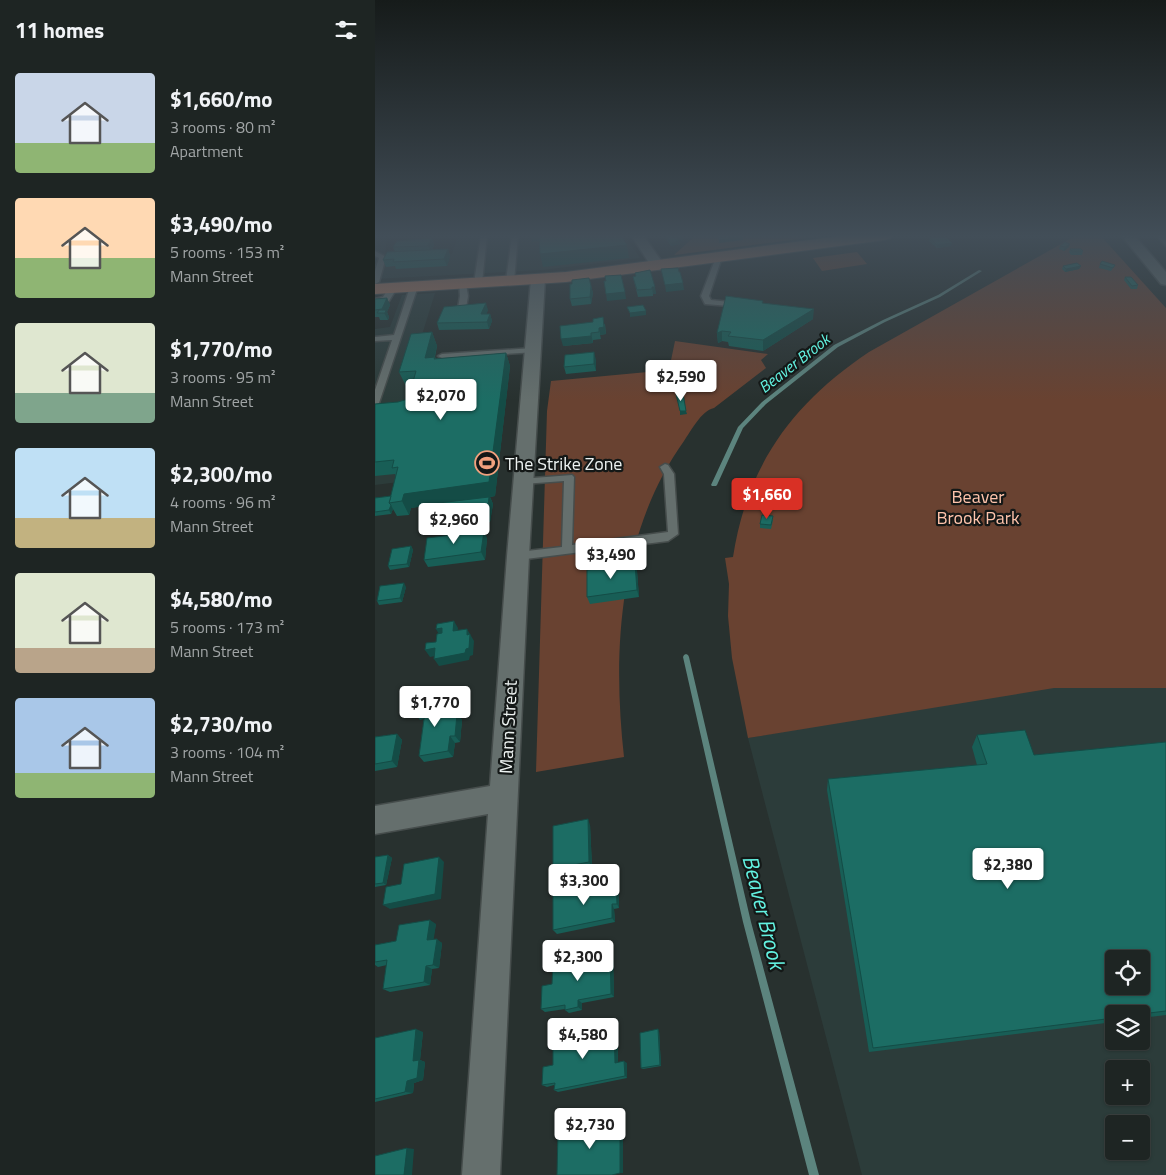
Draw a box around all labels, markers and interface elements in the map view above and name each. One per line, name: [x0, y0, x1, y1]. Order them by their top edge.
text: 11 homes: [15, 14, 104, 46]
icon: filters: [332, 16, 360, 44]
text: $1,660/mo: [170, 83, 272, 115]
icon: home: [55, 93, 115, 153]
text: 3 rooms · 80 m²: [170, 115, 275, 139]
text: Apartment: [170, 139, 243, 163]
text: $3,490/mo: [170, 208, 272, 240]
icon: home: [55, 218, 115, 278]
text: 5 rooms · 153 m²: [170, 240, 284, 264]
text: Mann Street: [170, 264, 253, 288]
water label: Beaver Brook: [753, 326, 836, 399]
text: $1,770/mo: [170, 333, 272, 365]
icon: home: [55, 343, 115, 403]
pin: $2,590: [640, 360, 722, 402]
text: $2,590: [656, 364, 706, 388]
text: 3 rooms · 95 m²: [170, 365, 275, 389]
pin: $2,070: [400, 378, 482, 421]
text: $2,070: [416, 383, 466, 407]
text: Mann Street: [170, 389, 253, 413]
sports icon: The Strike Zone: [474, 450, 500, 476]
place label: The Strike Zone: [505, 450, 622, 477]
text: $2,300/mo: [170, 458, 272, 490]
icon: home: [55, 468, 115, 528]
pin: $1,660: [726, 478, 808, 520]
text: $1,660: [742, 482, 792, 506]
park label: Beaver Brook Park: [936, 483, 1020, 531]
text: 4 rooms · 96 m²: [170, 490, 275, 514]
pin: $2,960: [413, 502, 495, 545]
text: $2,960: [429, 507, 479, 531]
text: Mann Street: [170, 514, 253, 538]
pin: $3,490: [570, 538, 652, 580]
text: $3,490: [586, 542, 636, 566]
text: $4,580/mo: [170, 583, 272, 615]
icon: home: [55, 593, 115, 653]
text: 5 rooms · 173 m²: [170, 615, 284, 639]
text: Mann Street: [170, 639, 253, 663]
street label: Mann Street: [492, 679, 524, 775]
pin: $1,770: [394, 686, 476, 728]
text: $1,770: [410, 690, 460, 714]
text: $2,730/mo: [170, 708, 272, 740]
icon: home: [55, 718, 115, 778]
text: 3 rooms · 104 m²: [170, 740, 284, 764]
text: Mann Street: [170, 764, 253, 788]
pin: $2,380: [967, 848, 1049, 890]
water label: Beaver Brook: [733, 851, 795, 975]
text: $2,380: [983, 852, 1033, 876]
pin: $3,300: [543, 864, 625, 906]
text: $3,300: [559, 868, 609, 892]
pin: $2,300: [537, 940, 619, 982]
text: $2,300: [553, 944, 603, 968]
map controls: [1105, 950, 1150, 1160]
button: locate: [1105, 950, 1150, 995]
button: layers: [1105, 1005, 1150, 1050]
pin: $4,580: [542, 1018, 624, 1060]
text: $4,580: [558, 1022, 608, 1046]
button: +: [1105, 1060, 1150, 1105]
pin: $2,730: [549, 1108, 631, 1150]
text: $2,730: [565, 1112, 615, 1136]
button: −: [1105, 1115, 1150, 1160]

